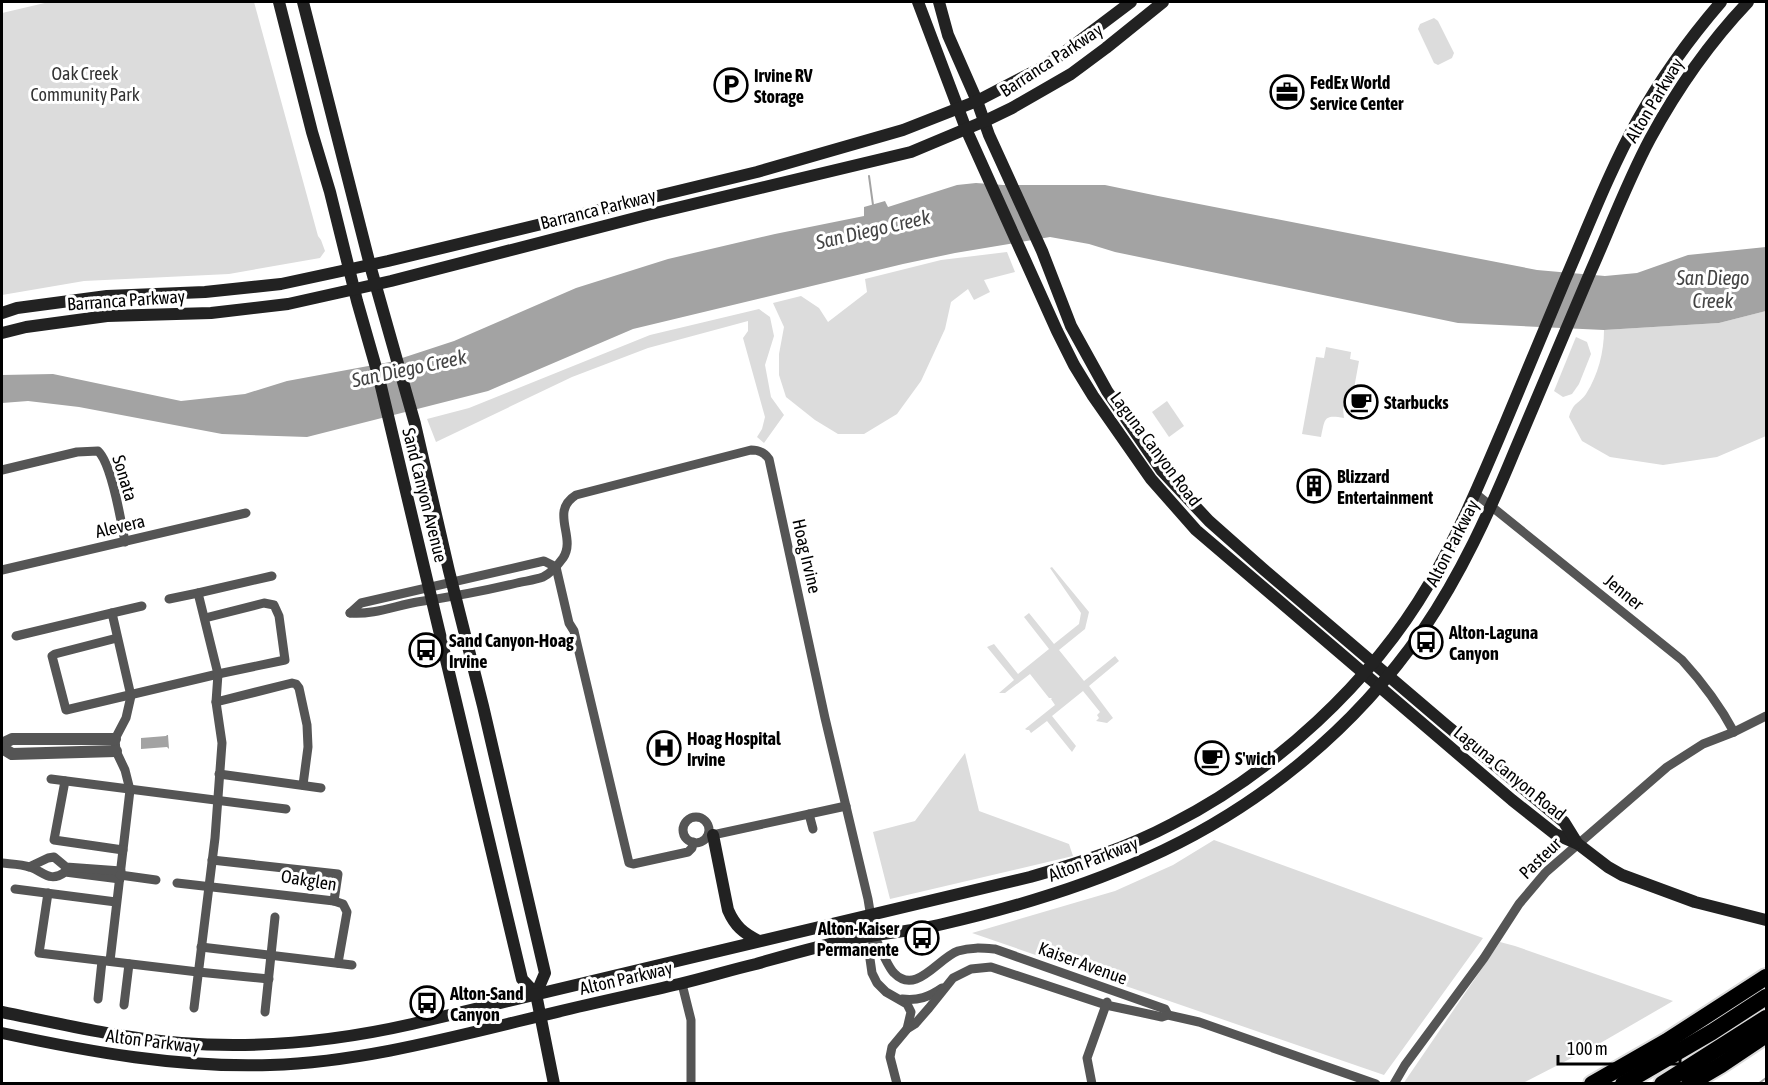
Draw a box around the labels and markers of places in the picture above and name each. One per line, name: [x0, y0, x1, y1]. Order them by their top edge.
place label: Irvine RV Storage: [754, 65, 813, 107]
parking icon: Irvine RV Storage: [713, 67, 749, 103]
place label: FedEx World Service Center: [1310, 72, 1404, 114]
office icon: FedEx World Service Center: [1269, 74, 1305, 110]
cafe icon: Starbucks: [1343, 384, 1379, 420]
place label: Starbucks: [1384, 392, 1449, 413]
place label: Blizzard Entertainment: [1337, 466, 1434, 508]
building icon: Blizzard Entertainment: [1296, 468, 1332, 504]
place label: Alton-Laguna Canyon: [1448, 622, 1538, 664]
bus stop icon: Alton-Laguna Canyon: [1408, 624, 1444, 660]
place label: Sand Canyon-Hoag Irvine: [449, 630, 574, 672]
bus stop icon: Sand Canyon-Hoag Irvine: [408, 632, 444, 668]
place label: Hoag Hospital Irvine: [687, 728, 781, 770]
hospital icon: Hoag Hospital Irvine: [646, 730, 682, 766]
cafe icon: S'wich: [1194, 740, 1230, 776]
place label: S'wich: [1235, 748, 1276, 769]
place label: Alton-Kaiser Permanente: [817, 918, 900, 960]
bus stop icon: Alton-Kaiser Permanente: [904, 920, 940, 956]
place label: Alton-Sand Canyon: [449, 983, 523, 1025]
bus stop icon: Alton-Sand Canyon: [409, 985, 445, 1021]

